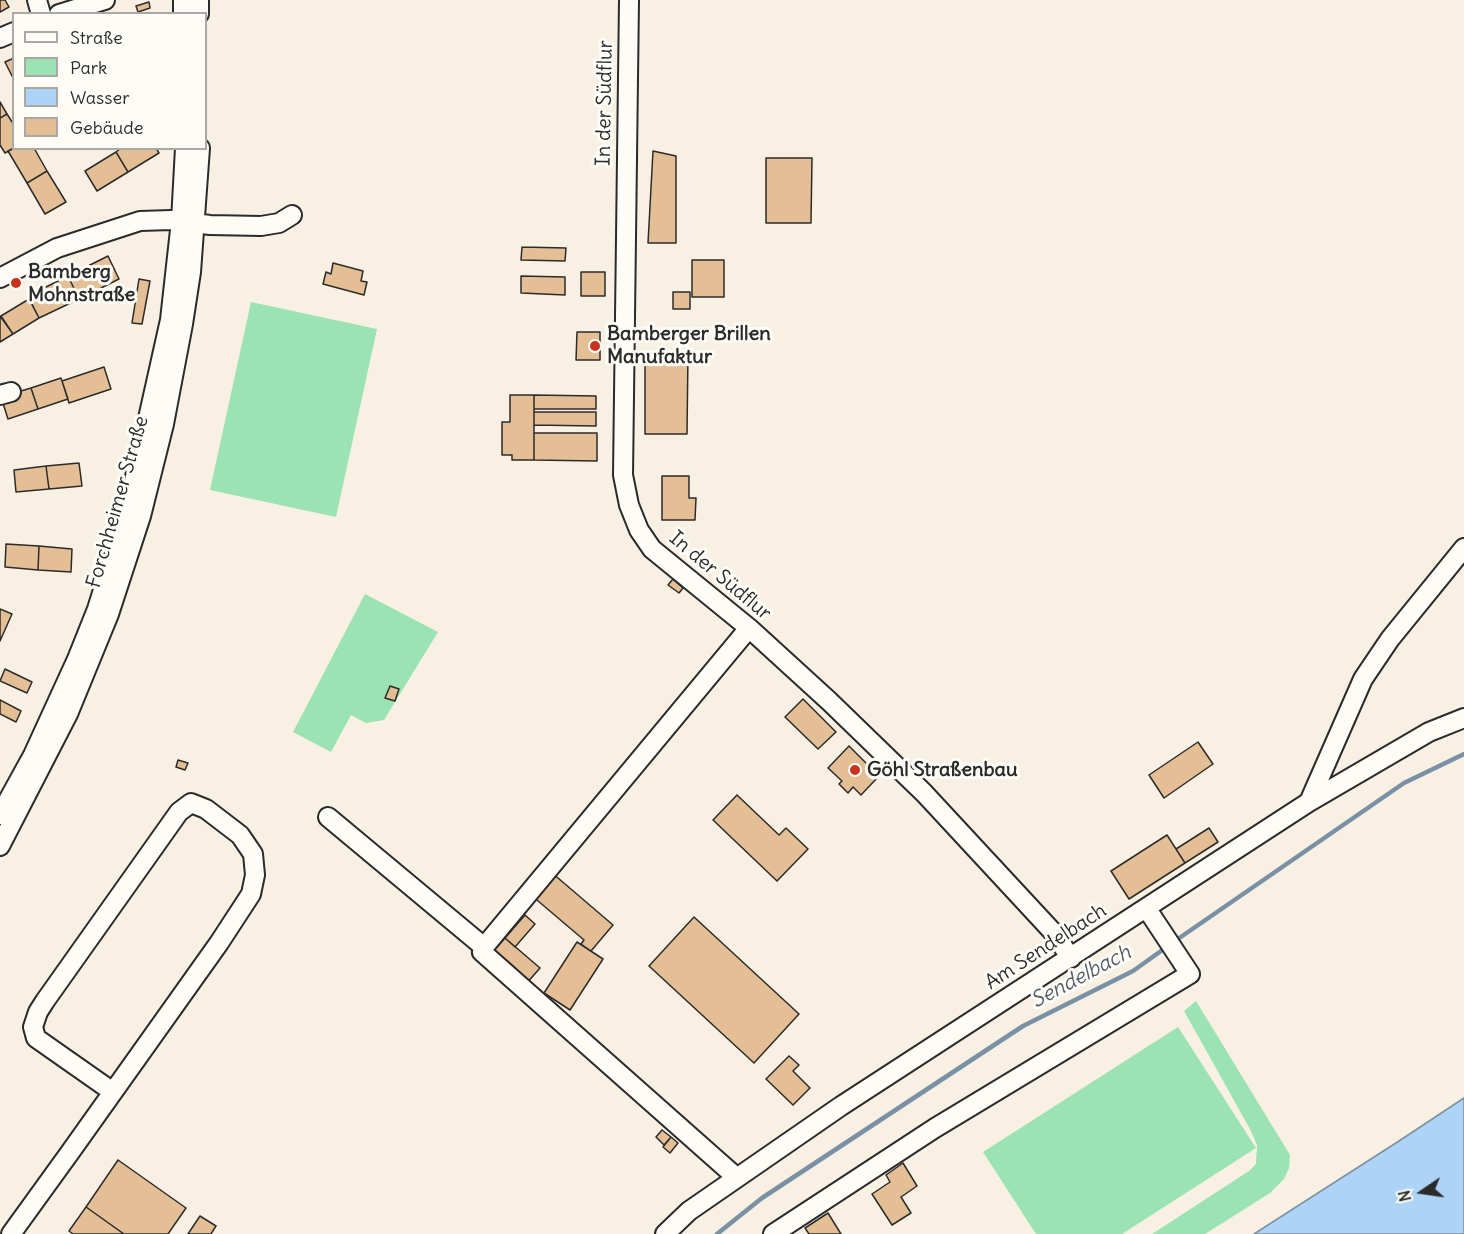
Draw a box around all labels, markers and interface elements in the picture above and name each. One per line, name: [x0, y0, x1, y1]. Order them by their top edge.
legend: [12, 12, 207, 150]
text: Straße: [70, 26, 123, 49]
street label: In der Südflur: [592, 40, 618, 166]
text: Park: [70, 56, 107, 79]
text: Wasser: [70, 86, 129, 109]
text: Gebäude: [70, 116, 143, 139]
place label: Bamberg Mohnstraße: [28, 260, 135, 307]
marker: Bamberg Mohnstraße: [9, 276, 23, 290]
place label: Bamberger Brillen Manufaktur: [607, 322, 771, 369]
marker: Bamberger Brillen Manufaktur: [588, 339, 602, 353]
street label: Forchheimer Straße: [82, 413, 154, 591]
street label: In der Südflur: [664, 526, 776, 626]
place label: Göhl Straßenbau: [867, 758, 1018, 782]
marker: Göhl Straßenbau: [848, 763, 862, 777]
street label: Am Sendelbach: [981, 899, 1111, 995]
water label: Sendelbach: [1027, 940, 1135, 1014]
north arrow: [1392, 1162, 1452, 1222]
text: N: [1393, 1188, 1415, 1204]

